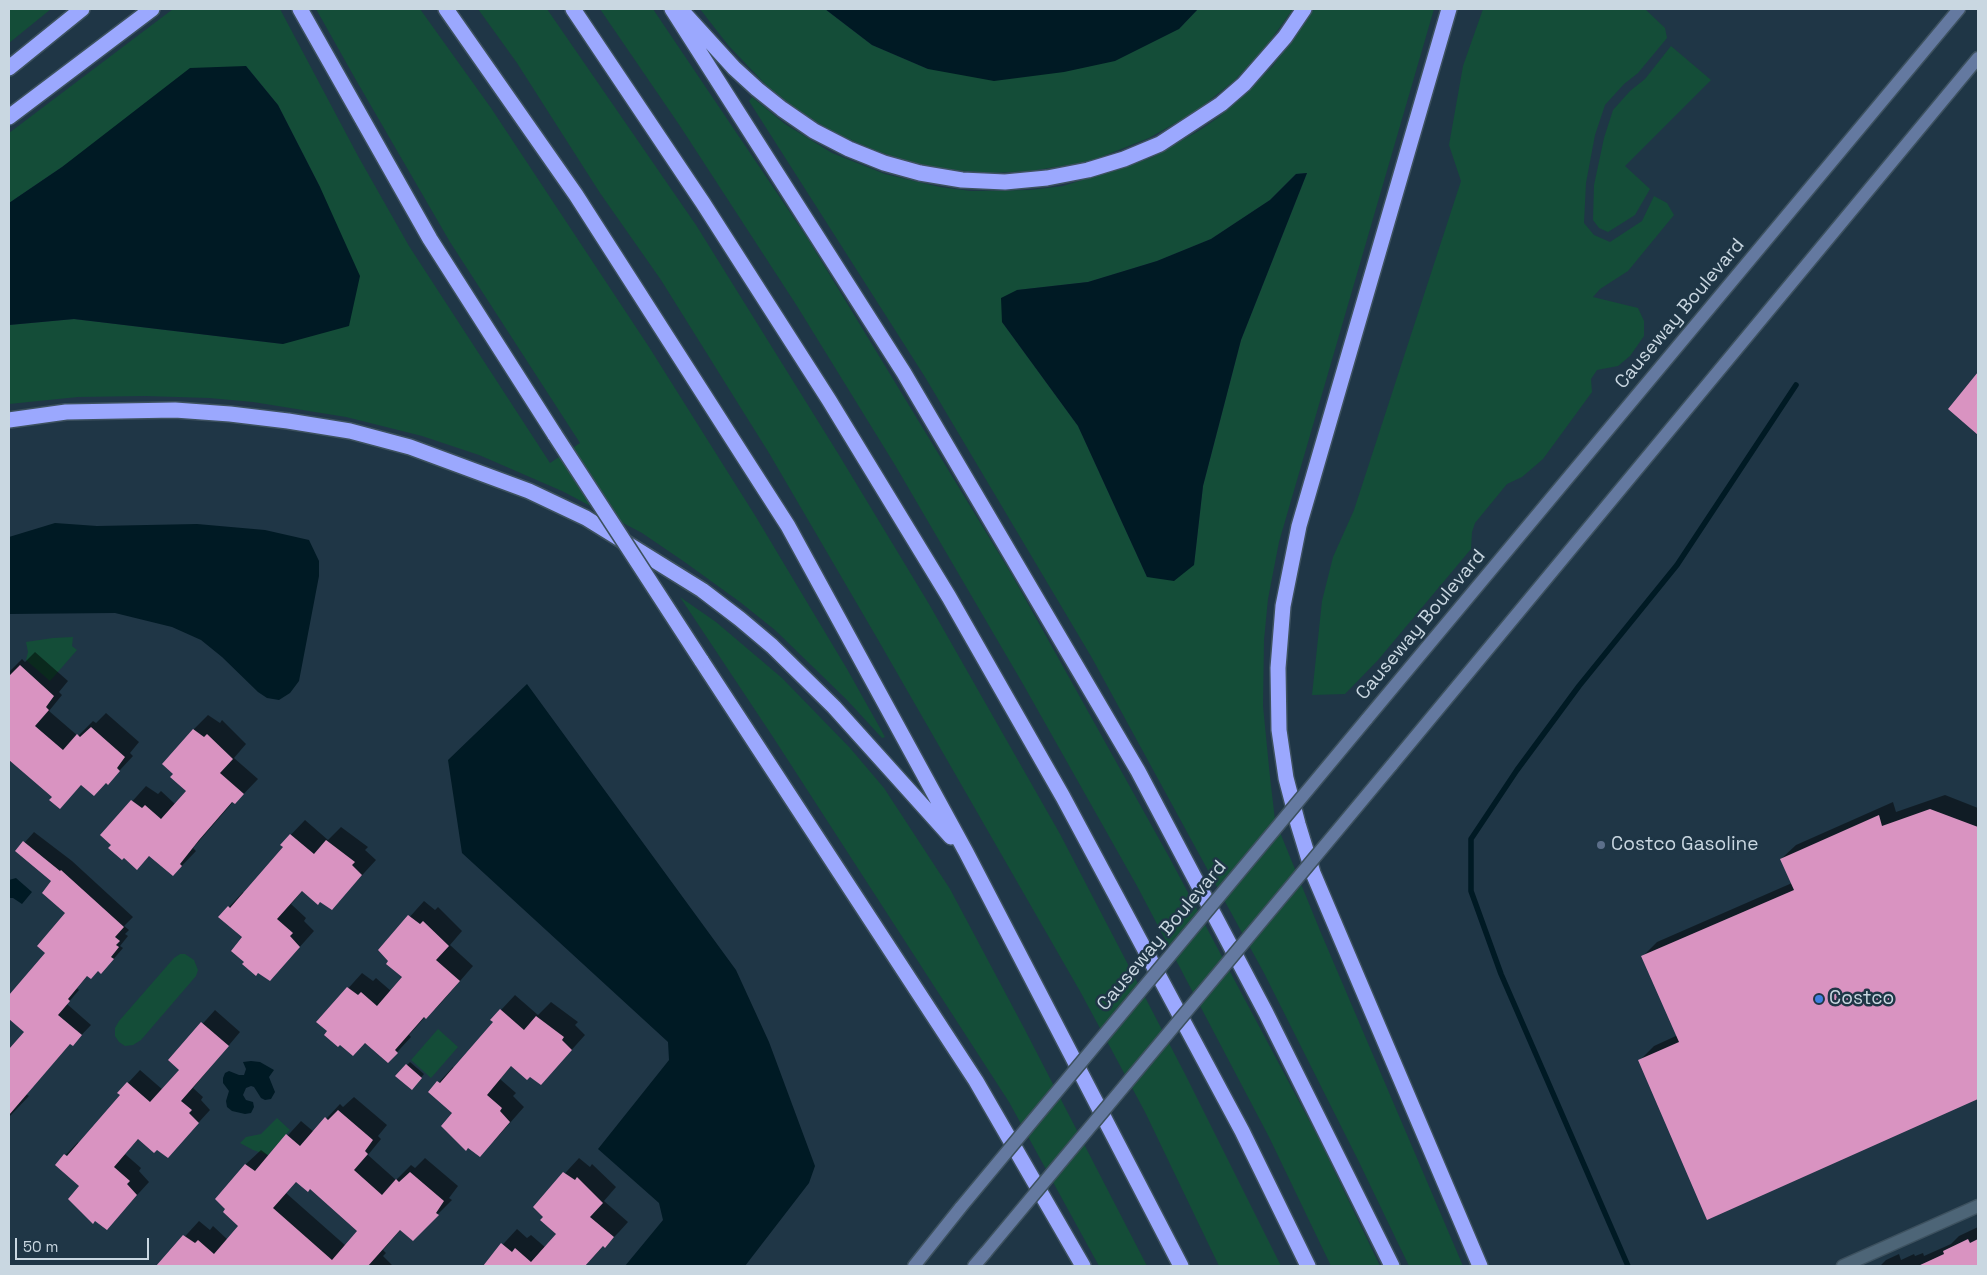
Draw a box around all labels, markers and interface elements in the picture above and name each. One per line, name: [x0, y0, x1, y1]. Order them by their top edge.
street label: Causeway Boulevard: [1610, 234, 1750, 394]
street label: Causeway Boulevard: [1351, 545, 1491, 705]
place label: Costco Gasoline: [1611, 834, 1758, 856]
marker: Costco Gasoline: [1595, 839, 1607, 851]
street label: Causeway Boulevard: [1092, 856, 1232, 1016]
place label: Costco: [1829, 988, 1894, 1010]
marker: Costco: [1813, 993, 1825, 1005]
scale bar: [18, 1228, 151, 1260]
text: 50 m: [23, 1237, 58, 1256]

